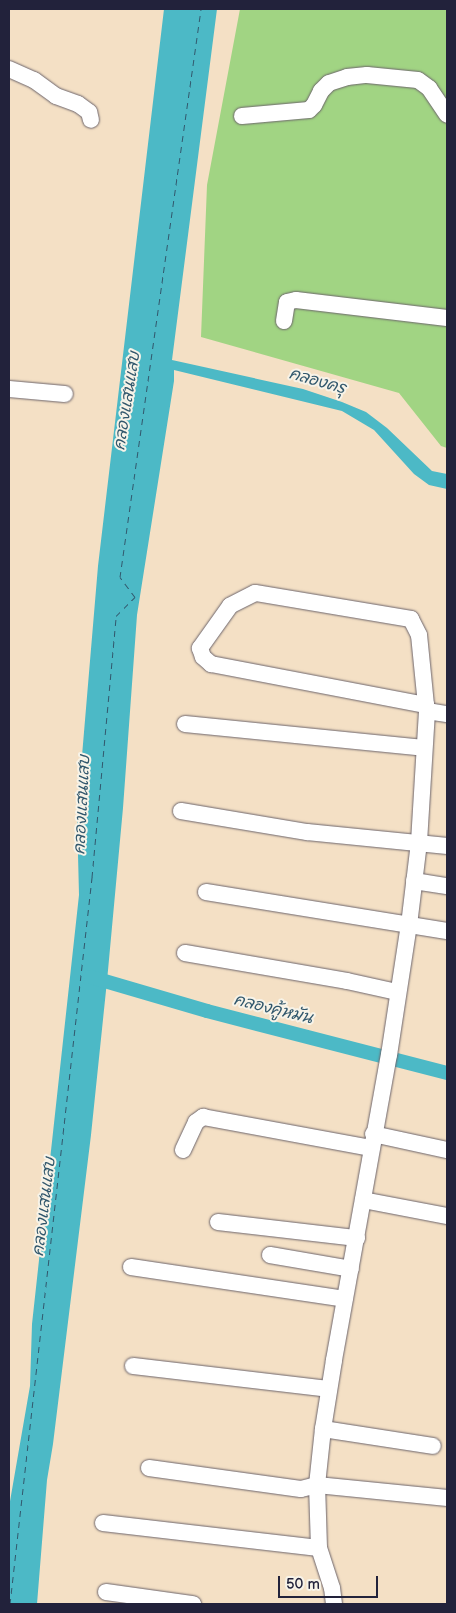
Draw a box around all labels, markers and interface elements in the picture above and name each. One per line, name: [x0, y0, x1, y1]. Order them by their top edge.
water label: คลองแสนแสบ: [111, 350, 145, 452]
water label: คลองครุ: [287, 365, 347, 399]
water label: คลองแสนแสบ: [71, 755, 95, 855]
water label: คลองคู้หมัน: [232, 991, 314, 1029]
water label: คลองแสนแสบ: [29, 1156, 61, 1258]
scale bar: [281, 1566, 381, 1598]
text: 50 m: [286, 1575, 320, 1594]

